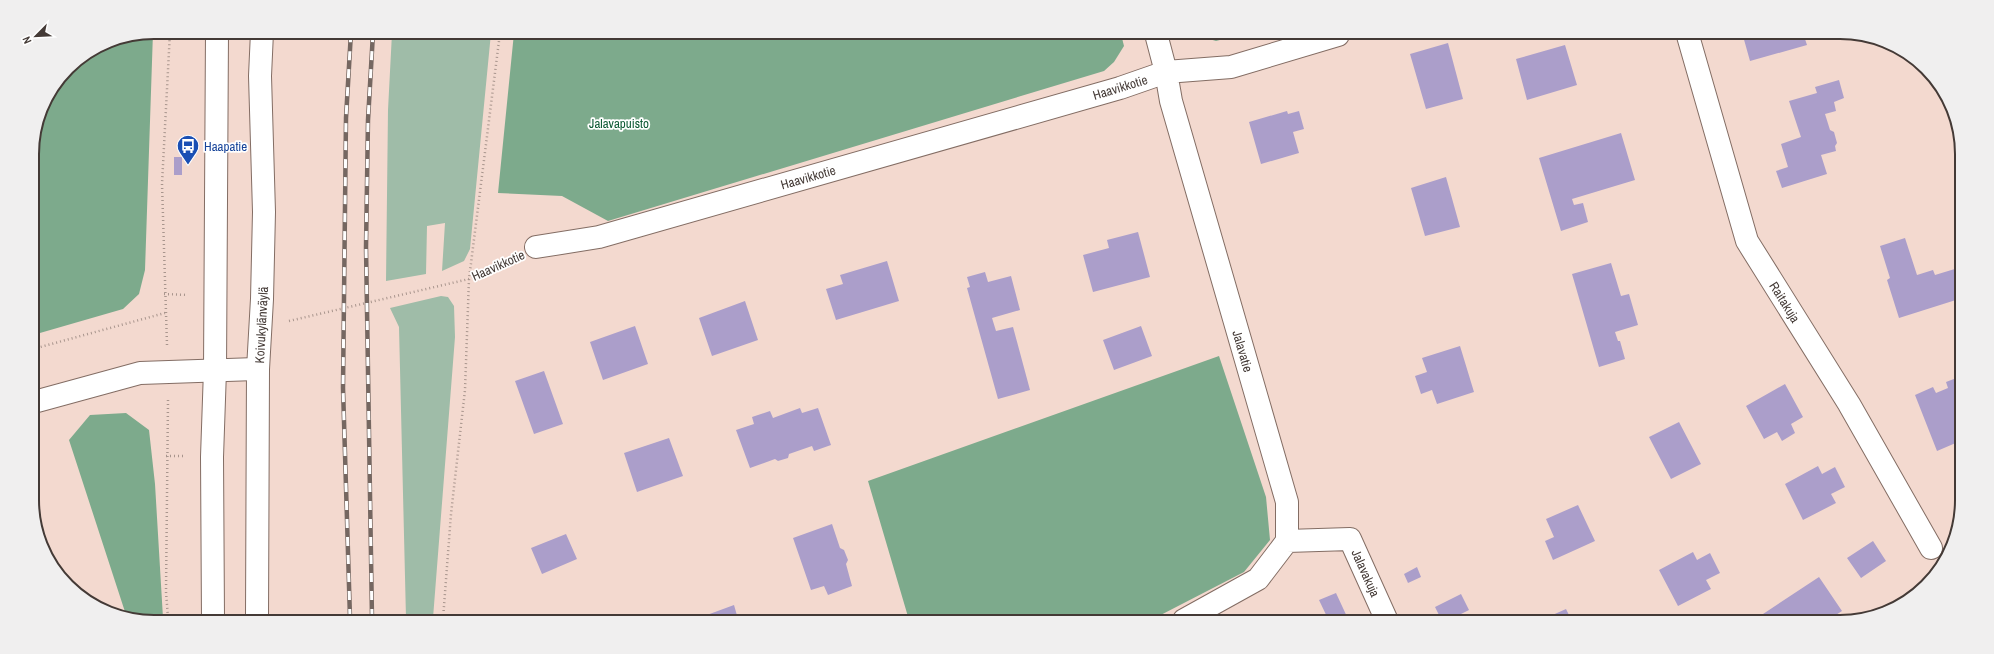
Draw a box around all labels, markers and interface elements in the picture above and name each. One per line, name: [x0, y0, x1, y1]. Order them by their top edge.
north arrow: [16, 16, 56, 56]
text: N: [19, 34, 35, 46]
street label: Haavikkotie: [1091, 71, 1150, 104]
park label: Jalavapuisto: [589, 115, 649, 132]
bus stop icon: Haapatie: [175, 133, 201, 166]
place label: Haapatie: [204, 138, 247, 155]
street label: Haavikkotie: [779, 162, 838, 193]
street label: Haavikkotie: [469, 246, 527, 285]
street label: Raitakuja: [1765, 279, 1804, 326]
street label: Koivukylänväylä: [251, 286, 272, 364]
street label: Jalavatie: [1228, 328, 1257, 374]
street label: Jalavakuja: [1348, 547, 1384, 600]

